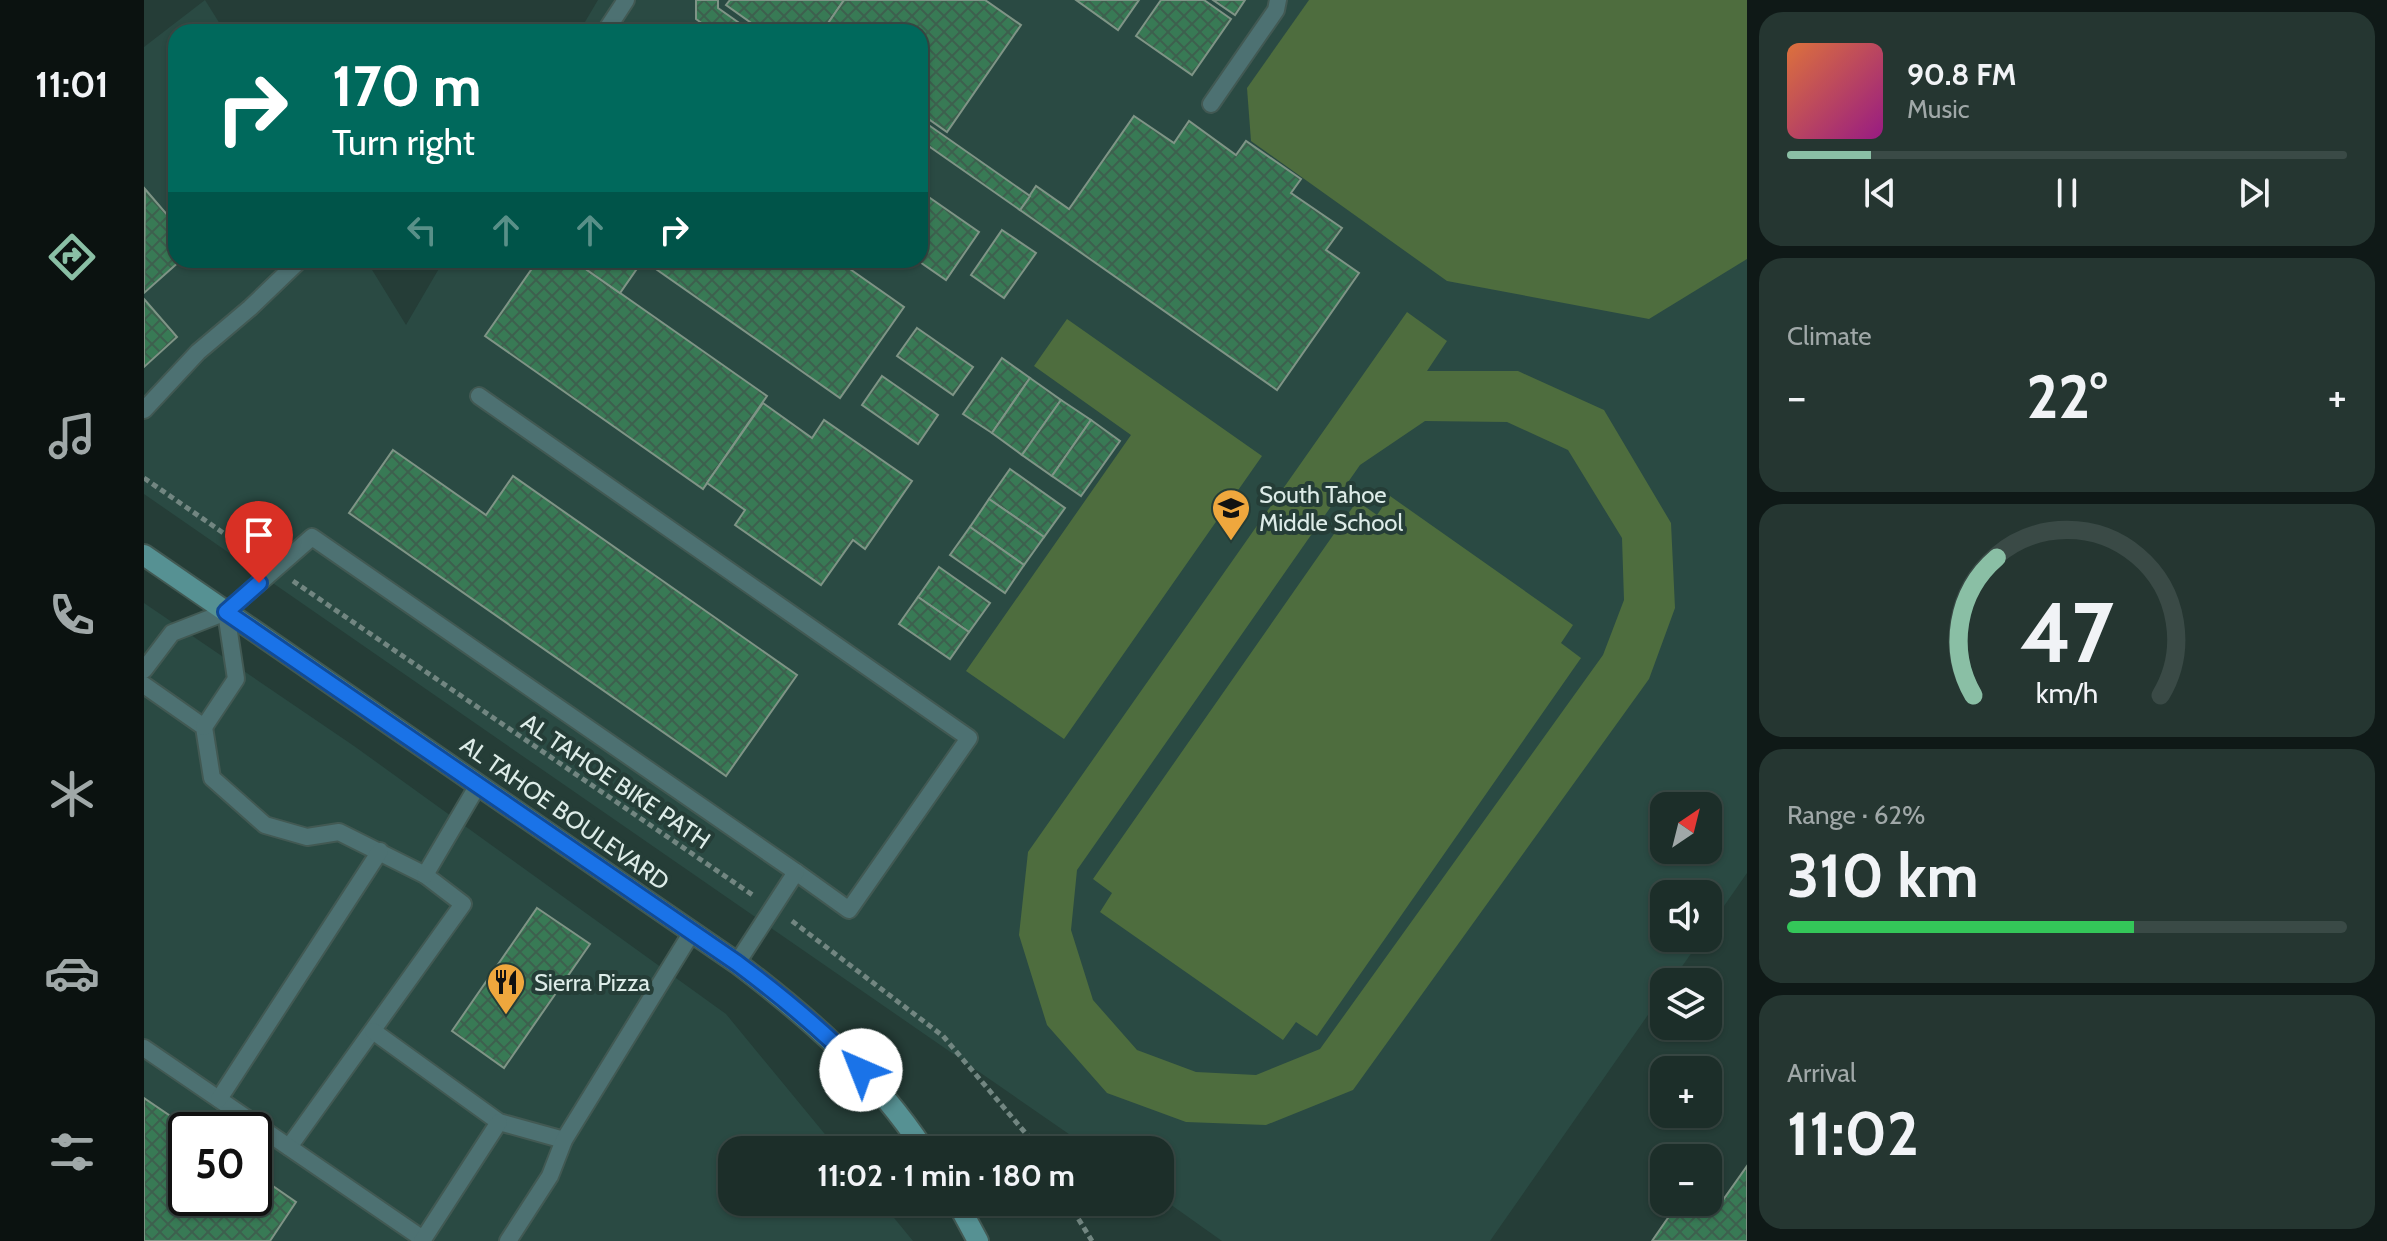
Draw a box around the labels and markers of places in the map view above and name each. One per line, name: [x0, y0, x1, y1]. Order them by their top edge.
place label: South Tahoe Middle School: [1259, 480, 1404, 537]
school or university icon: South Tahoe Middle School: [1210, 487, 1252, 542]
pin: [225, 501, 293, 583]
restaurant icon: Sierra Pizza: [485, 961, 527, 1016]
place label: Sierra Pizza: [534, 968, 650, 997]

